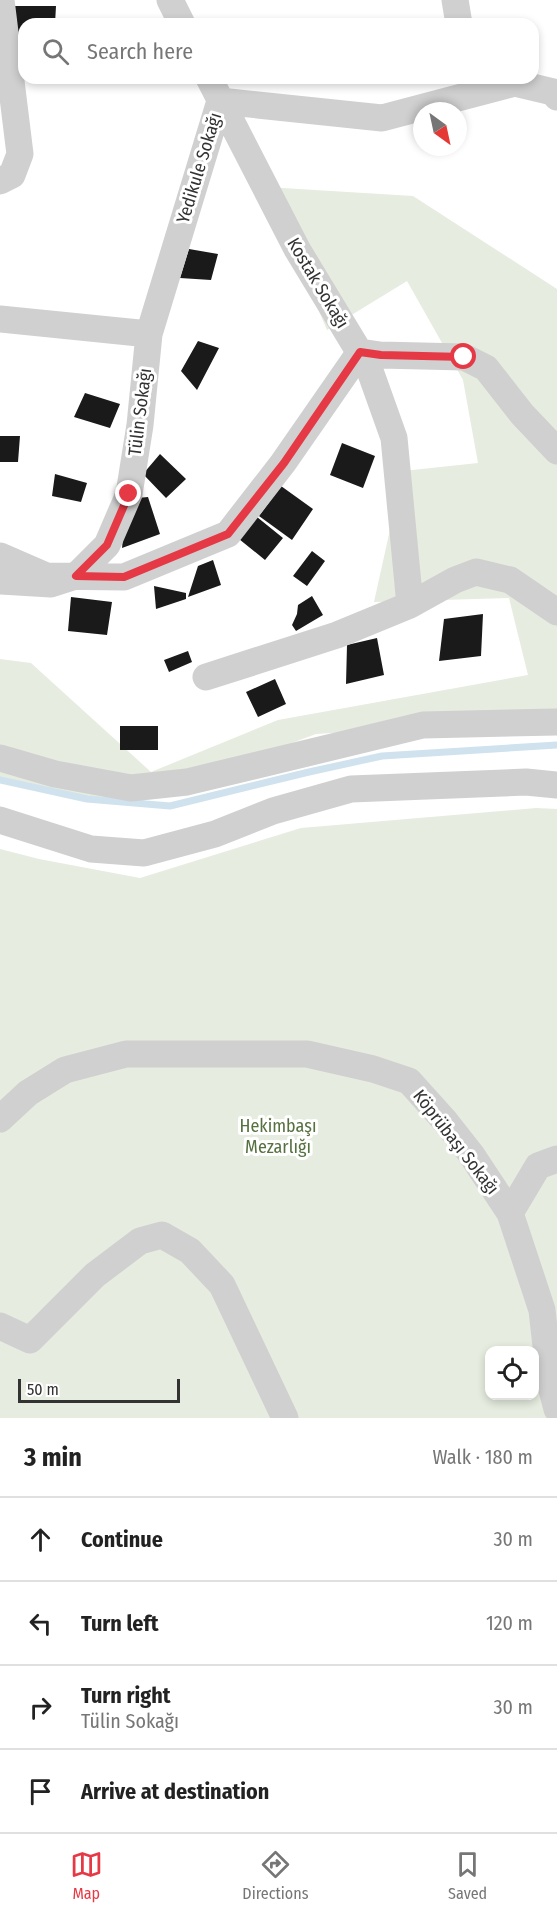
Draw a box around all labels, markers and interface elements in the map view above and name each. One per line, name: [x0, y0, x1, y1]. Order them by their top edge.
search box: [18, 18, 539, 84]
icon: search: [39, 35, 72, 68]
text: Search here: [87, 38, 193, 65]
north arrow: [413, 102, 467, 156]
street label: Yedikule Sokağı: [172, 110, 226, 226]
street label: Kostak Sokağı: [282, 234, 354, 332]
route start: [450, 343, 476, 369]
street label: Tülin Sokağı: [124, 367, 156, 457]
route end: [115, 480, 141, 506]
street label: Köprübaşı Sokağı: [408, 1085, 504, 1199]
park label: Hekimbaşı Mezarlığı: [240, 1115, 316, 1158]
map controls: [485, 1346, 539, 1400]
button: locate: [485, 1346, 539, 1400]
scale bar: [18, 1376, 180, 1404]
text: 50 m: [27, 1380, 59, 1399]
text: 3 min: [24, 1442, 82, 1473]
text: Walk · 180 m: [432, 1445, 533, 1469]
icon: ahead: [24, 1523, 57, 1556]
text: Continue: [81, 1526, 163, 1553]
text: 30 m: [493, 1527, 533, 1551]
icon: left: [24, 1607, 57, 1640]
text: Turn left: [81, 1610, 159, 1637]
text: 120 m: [486, 1611, 533, 1635]
text: Turn right: [81, 1682, 170, 1709]
icon: right: [24, 1691, 57, 1724]
text: 30 m: [493, 1695, 533, 1719]
text: Tülin Sokağı: [81, 1709, 179, 1733]
icon: arrive: [24, 1775, 57, 1808]
text: Arrive at destination: [81, 1778, 269, 1805]
tab: Map: [70, 1848, 103, 1903]
tab: Directions: [242, 1848, 309, 1903]
tab: Saved: [448, 1848, 487, 1903]

